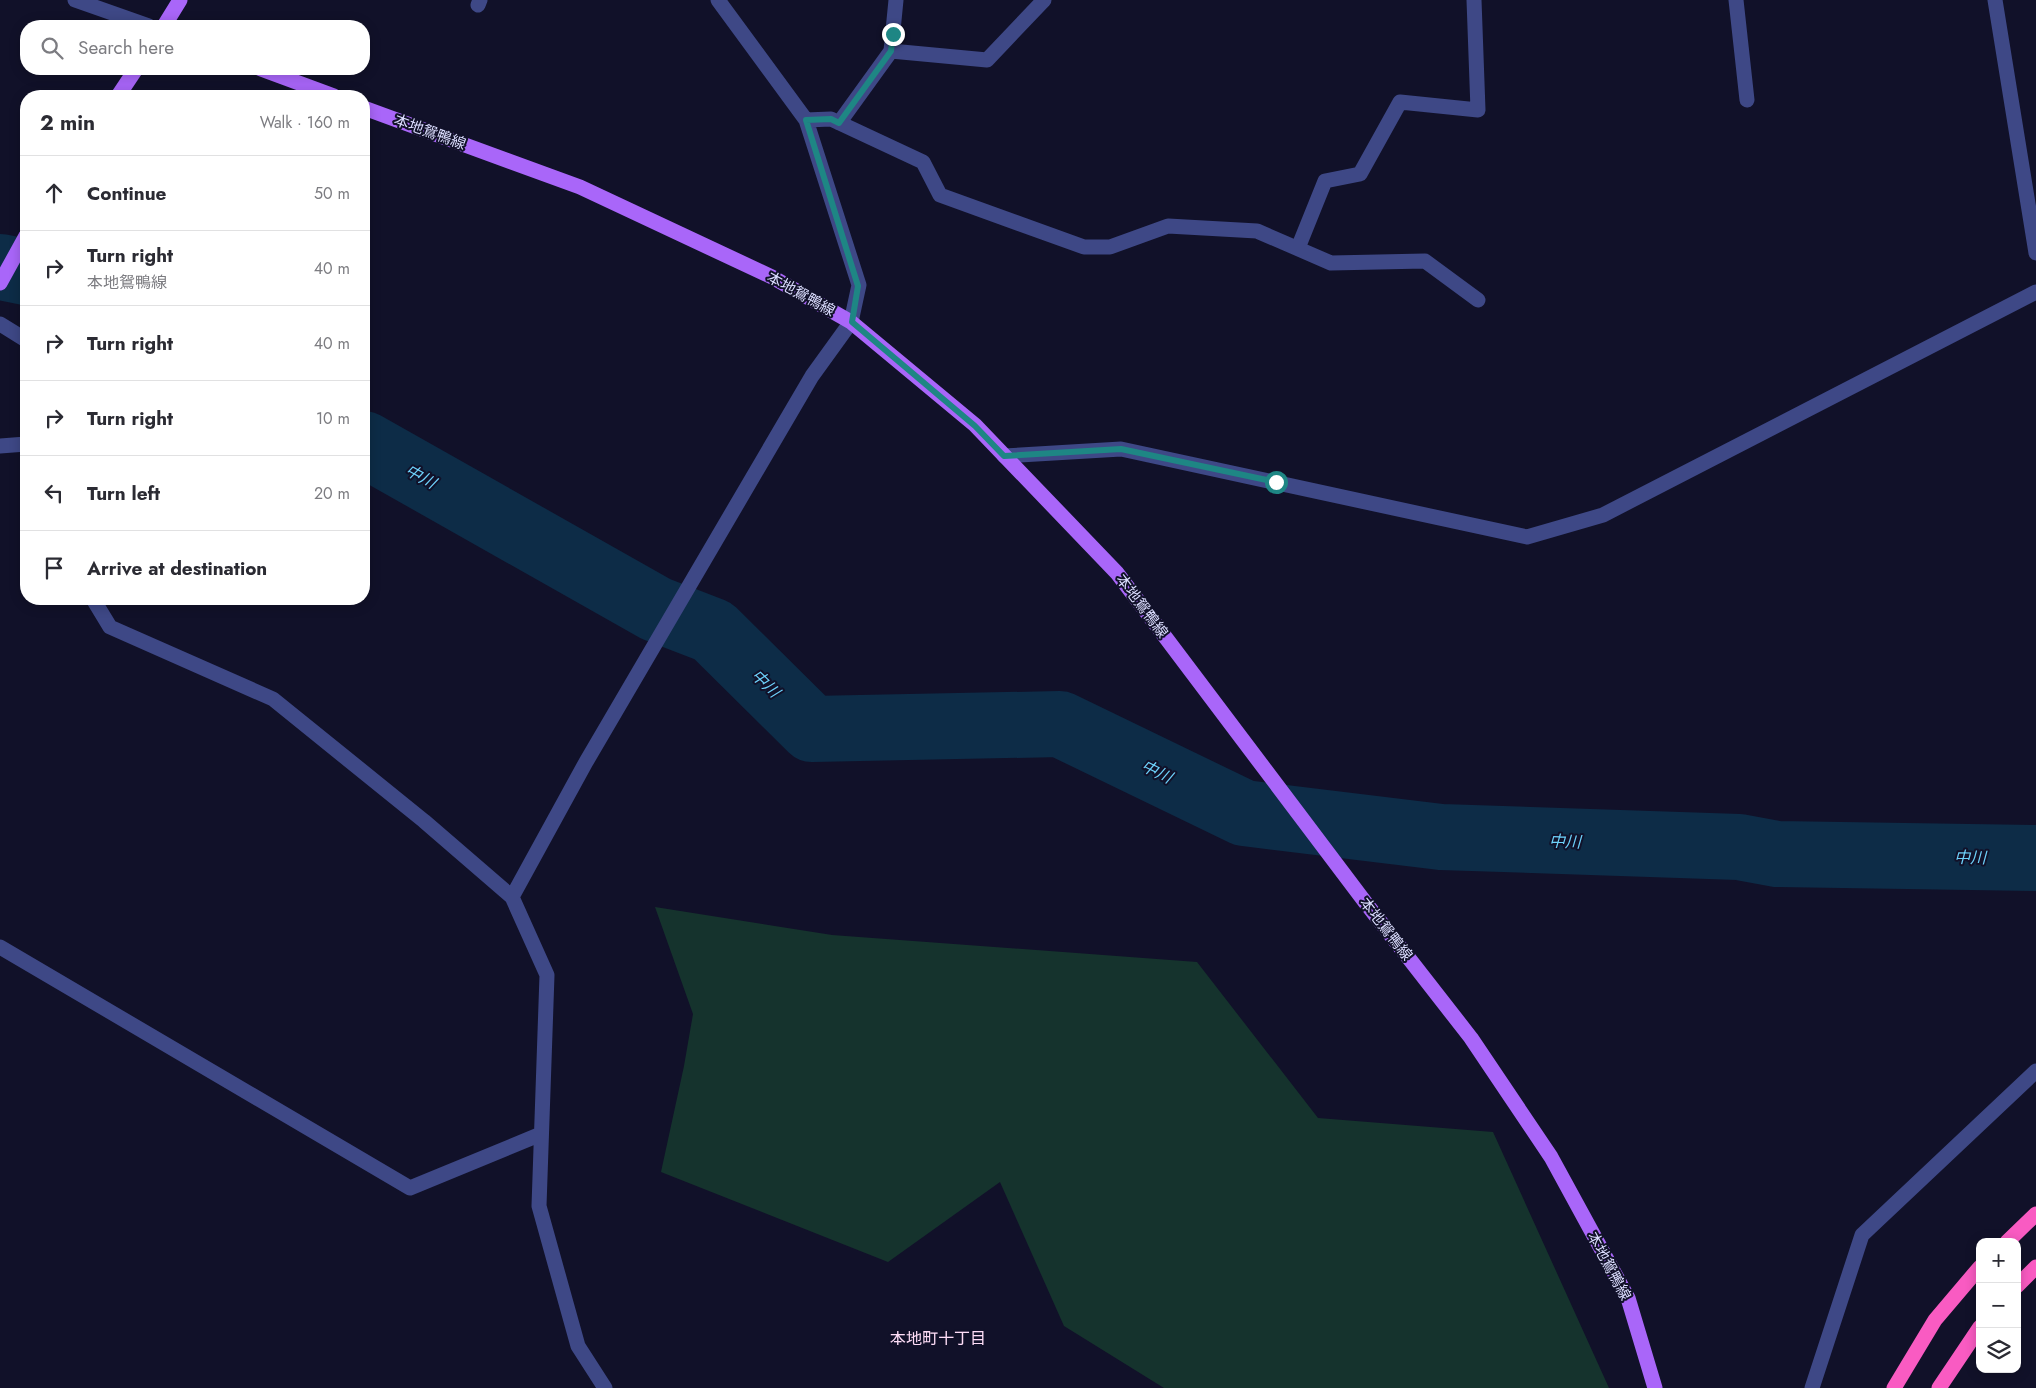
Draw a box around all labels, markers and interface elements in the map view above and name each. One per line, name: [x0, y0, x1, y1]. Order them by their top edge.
search box: [20, 20, 370, 75]
route end: [882, 23, 905, 46]
icon: search: [38, 34, 66, 62]
text: Search here: [78, 34, 174, 61]
text: 2 min: [40, 108, 95, 138]
street label: 本地鴛鴨線: [391, 109, 469, 155]
text: Walk · 160 m: [260, 111, 350, 134]
icon: ahead: [40, 179, 68, 207]
text: Continue: [87, 180, 166, 207]
text: 50 m: [314, 182, 350, 205]
text: Turn right: [87, 242, 173, 269]
icon: right: [40, 254, 68, 282]
text: 40 m: [314, 257, 350, 280]
street label: 本地鴛鴨線: [763, 266, 839, 322]
text: 本地鴛鴨線: [87, 271, 167, 294]
icon: right: [40, 329, 68, 357]
text: Turn right: [87, 330, 173, 357]
text: 40 m: [314, 332, 350, 355]
icon: right: [40, 404, 68, 432]
text: Turn right: [87, 405, 173, 432]
text: 10 m: [316, 407, 350, 430]
water label: 中川: [401, 459, 442, 495]
route start: [1265, 471, 1288, 494]
icon: left: [40, 479, 68, 507]
text: Turn left: [87, 480, 160, 507]
text: 20 m: [314, 482, 350, 505]
icon: arrive: [40, 554, 68, 582]
text: Arrive at destination: [87, 555, 267, 582]
street label: 本地鴛鴨線: [1111, 569, 1173, 643]
water label: 中川: [746, 664, 787, 704]
water label: 中川: [1137, 754, 1178, 790]
water label: 中川: [1549, 829, 1583, 854]
water label: 中川: [1954, 846, 1988, 869]
street label: 本地鴛鴨線: [1354, 893, 1418, 965]
street label: 本地鴛鴨線: [1582, 1228, 1636, 1304]
map controls: [1976, 1238, 2021, 1373]
button: +: [1976, 1238, 2021, 1283]
button: −: [1976, 1283, 2021, 1328]
district label: 本地町十丁目: [890, 1327, 986, 1350]
button: layers: [1976, 1328, 2021, 1373]

